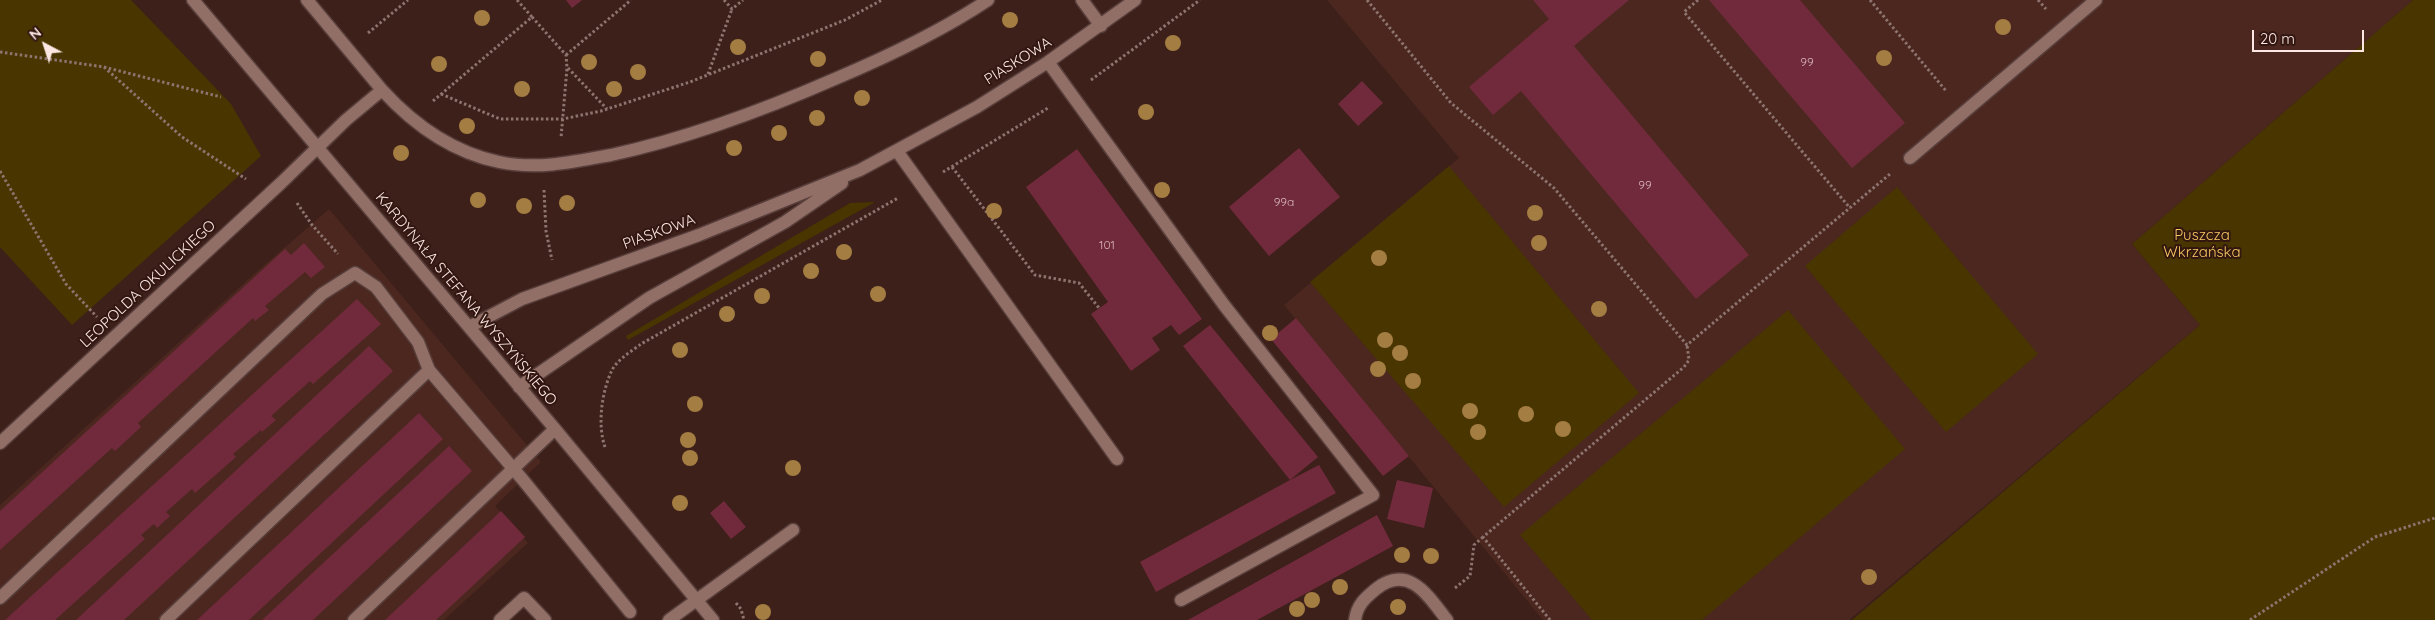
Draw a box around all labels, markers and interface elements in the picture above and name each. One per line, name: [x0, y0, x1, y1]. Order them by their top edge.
north arrow: [20, 20, 70, 70]
scale bar: [2255, 20, 2368, 52]
text: N: [26, 23, 45, 44]
text: 20 m: [2260, 29, 2295, 48]
street label: PIASKOWA: [981, 33, 1055, 89]
house number: 99: [1800, 55, 1814, 69]
house number: 99: [1638, 178, 1652, 192]
street label: KARDYNAŁA STEFANA WYSZYŃSKIEGO: [371, 189, 561, 409]
house number: 99a: [1274, 195, 1294, 209]
street label: PIASKOWA: [620, 211, 698, 253]
street label: LEOPOLDA OKULICKIEGO: [76, 216, 220, 352]
park label: Puszcza Wkrzańska: [2163, 226, 2241, 261]
house number: 101: [1099, 238, 1115, 252]

